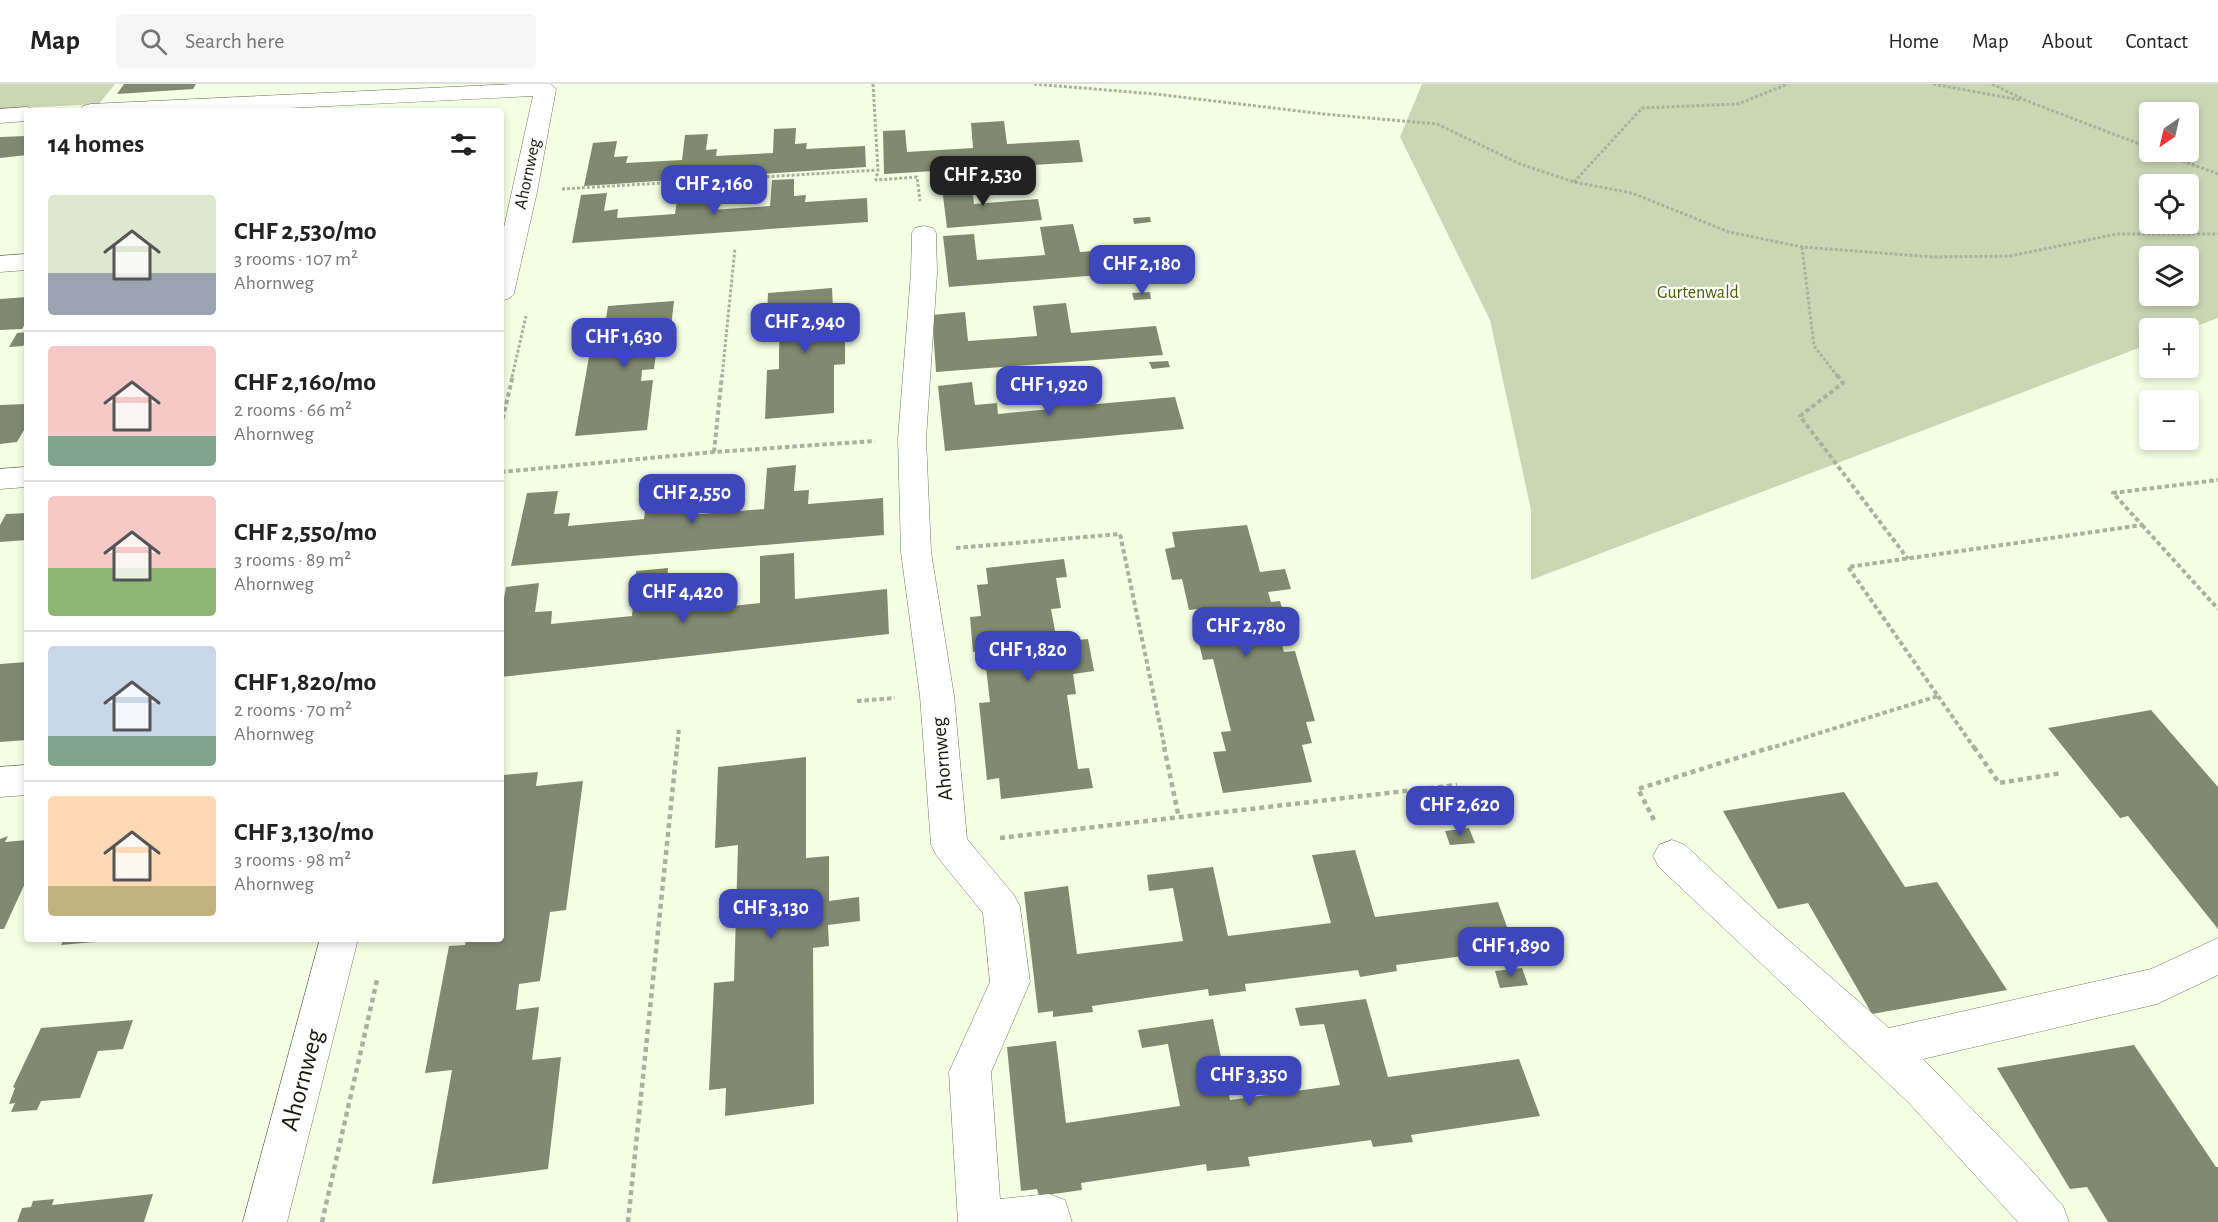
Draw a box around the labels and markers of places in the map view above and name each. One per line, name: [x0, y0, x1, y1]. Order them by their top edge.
pin: CHF 2,530: [914, 156, 1052, 207]
pin: CHF 2,160: [645, 165, 783, 216]
pin: CHF 2,180: [1073, 245, 1211, 296]
pin: CHF 2,940: [736, 303, 874, 354]
pin: CHF 1,630: [555, 318, 693, 369]
pin: CHF 1,920: [980, 366, 1118, 417]
pin: CHF 2,550: [623, 474, 761, 525]
pin: CHF 4,420: [614, 573, 752, 624]
pin: CHF 2,780: [1177, 607, 1315, 658]
pin: CHF 1,820: [959, 631, 1097, 682]
pin: CHF 2,620: [1391, 786, 1529, 837]
pin: CHF 3,130: [702, 889, 840, 940]
pin: CHF 1,890: [1442, 927, 1580, 978]
pin: CHF 3,350: [1180, 1056, 1318, 1107]

